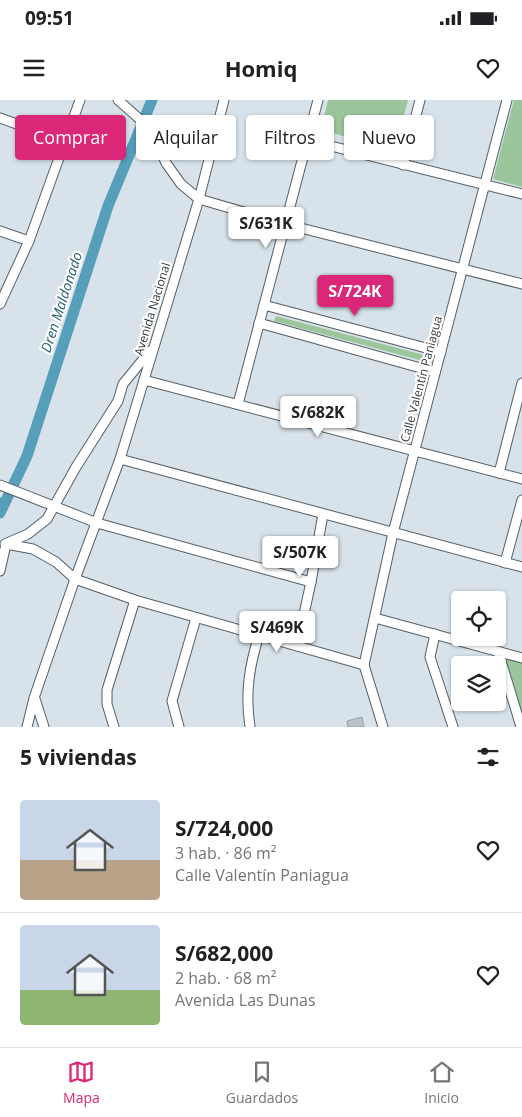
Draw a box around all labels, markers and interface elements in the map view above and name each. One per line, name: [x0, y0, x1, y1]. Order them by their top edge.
text: 09:51: [25, 5, 74, 31]
text: Homiq: [225, 53, 297, 83]
icon: menu: [20, 54, 48, 82]
icon: heart: [474, 54, 502, 82]
chip: Comprar: [15, 115, 126, 160]
chip: Alquilar: [136, 115, 236, 160]
chip: Filtros: [246, 115, 334, 160]
chip: Nuevo: [344, 115, 434, 160]
pin: S/631K: [225, 206, 307, 249]
text: S/631K: [239, 212, 293, 234]
water label: Dren Maldonado: [36, 249, 86, 355]
street label: Avenida Nacional: [130, 260, 174, 358]
pin: S/724K: [314, 274, 396, 317]
text: S/724K: [328, 280, 382, 302]
street label: Calle Valentín Paniagua: [396, 314, 446, 444]
pin: S/682K: [277, 396, 359, 438]
text: S/682K: [291, 401, 345, 423]
pin: S/507K: [259, 536, 341, 578]
text: S/507K: [273, 541, 327, 563]
map controls: [451, 591, 506, 711]
button: locate: [451, 591, 506, 646]
pin: S/469K: [236, 610, 318, 653]
text: S/469K: [250, 616, 304, 638]
button: layers: [451, 656, 506, 711]
text: 5 viviendas: [20, 743, 137, 771]
icon: filters: [474, 743, 502, 771]
text: S/724,000: [175, 814, 273, 842]
icon: home: [60, 820, 120, 880]
icon: heart: [474, 836, 502, 864]
text: 3 hab. · 86 m²: [175, 842, 276, 864]
text: Calle Valentín Paniagua: [175, 864, 349, 886]
text: S/682,000: [175, 939, 273, 967]
icon: home: [60, 945, 120, 1005]
icon: heart: [474, 961, 502, 989]
text: 2 hab. · 68 m²: [175, 967, 276, 989]
text: Avenida Las Dunas: [175, 989, 316, 1011]
tab: Mapa: [63, 1058, 100, 1107]
tab: Guardados: [226, 1058, 298, 1107]
tab: Inicio: [424, 1058, 459, 1107]

